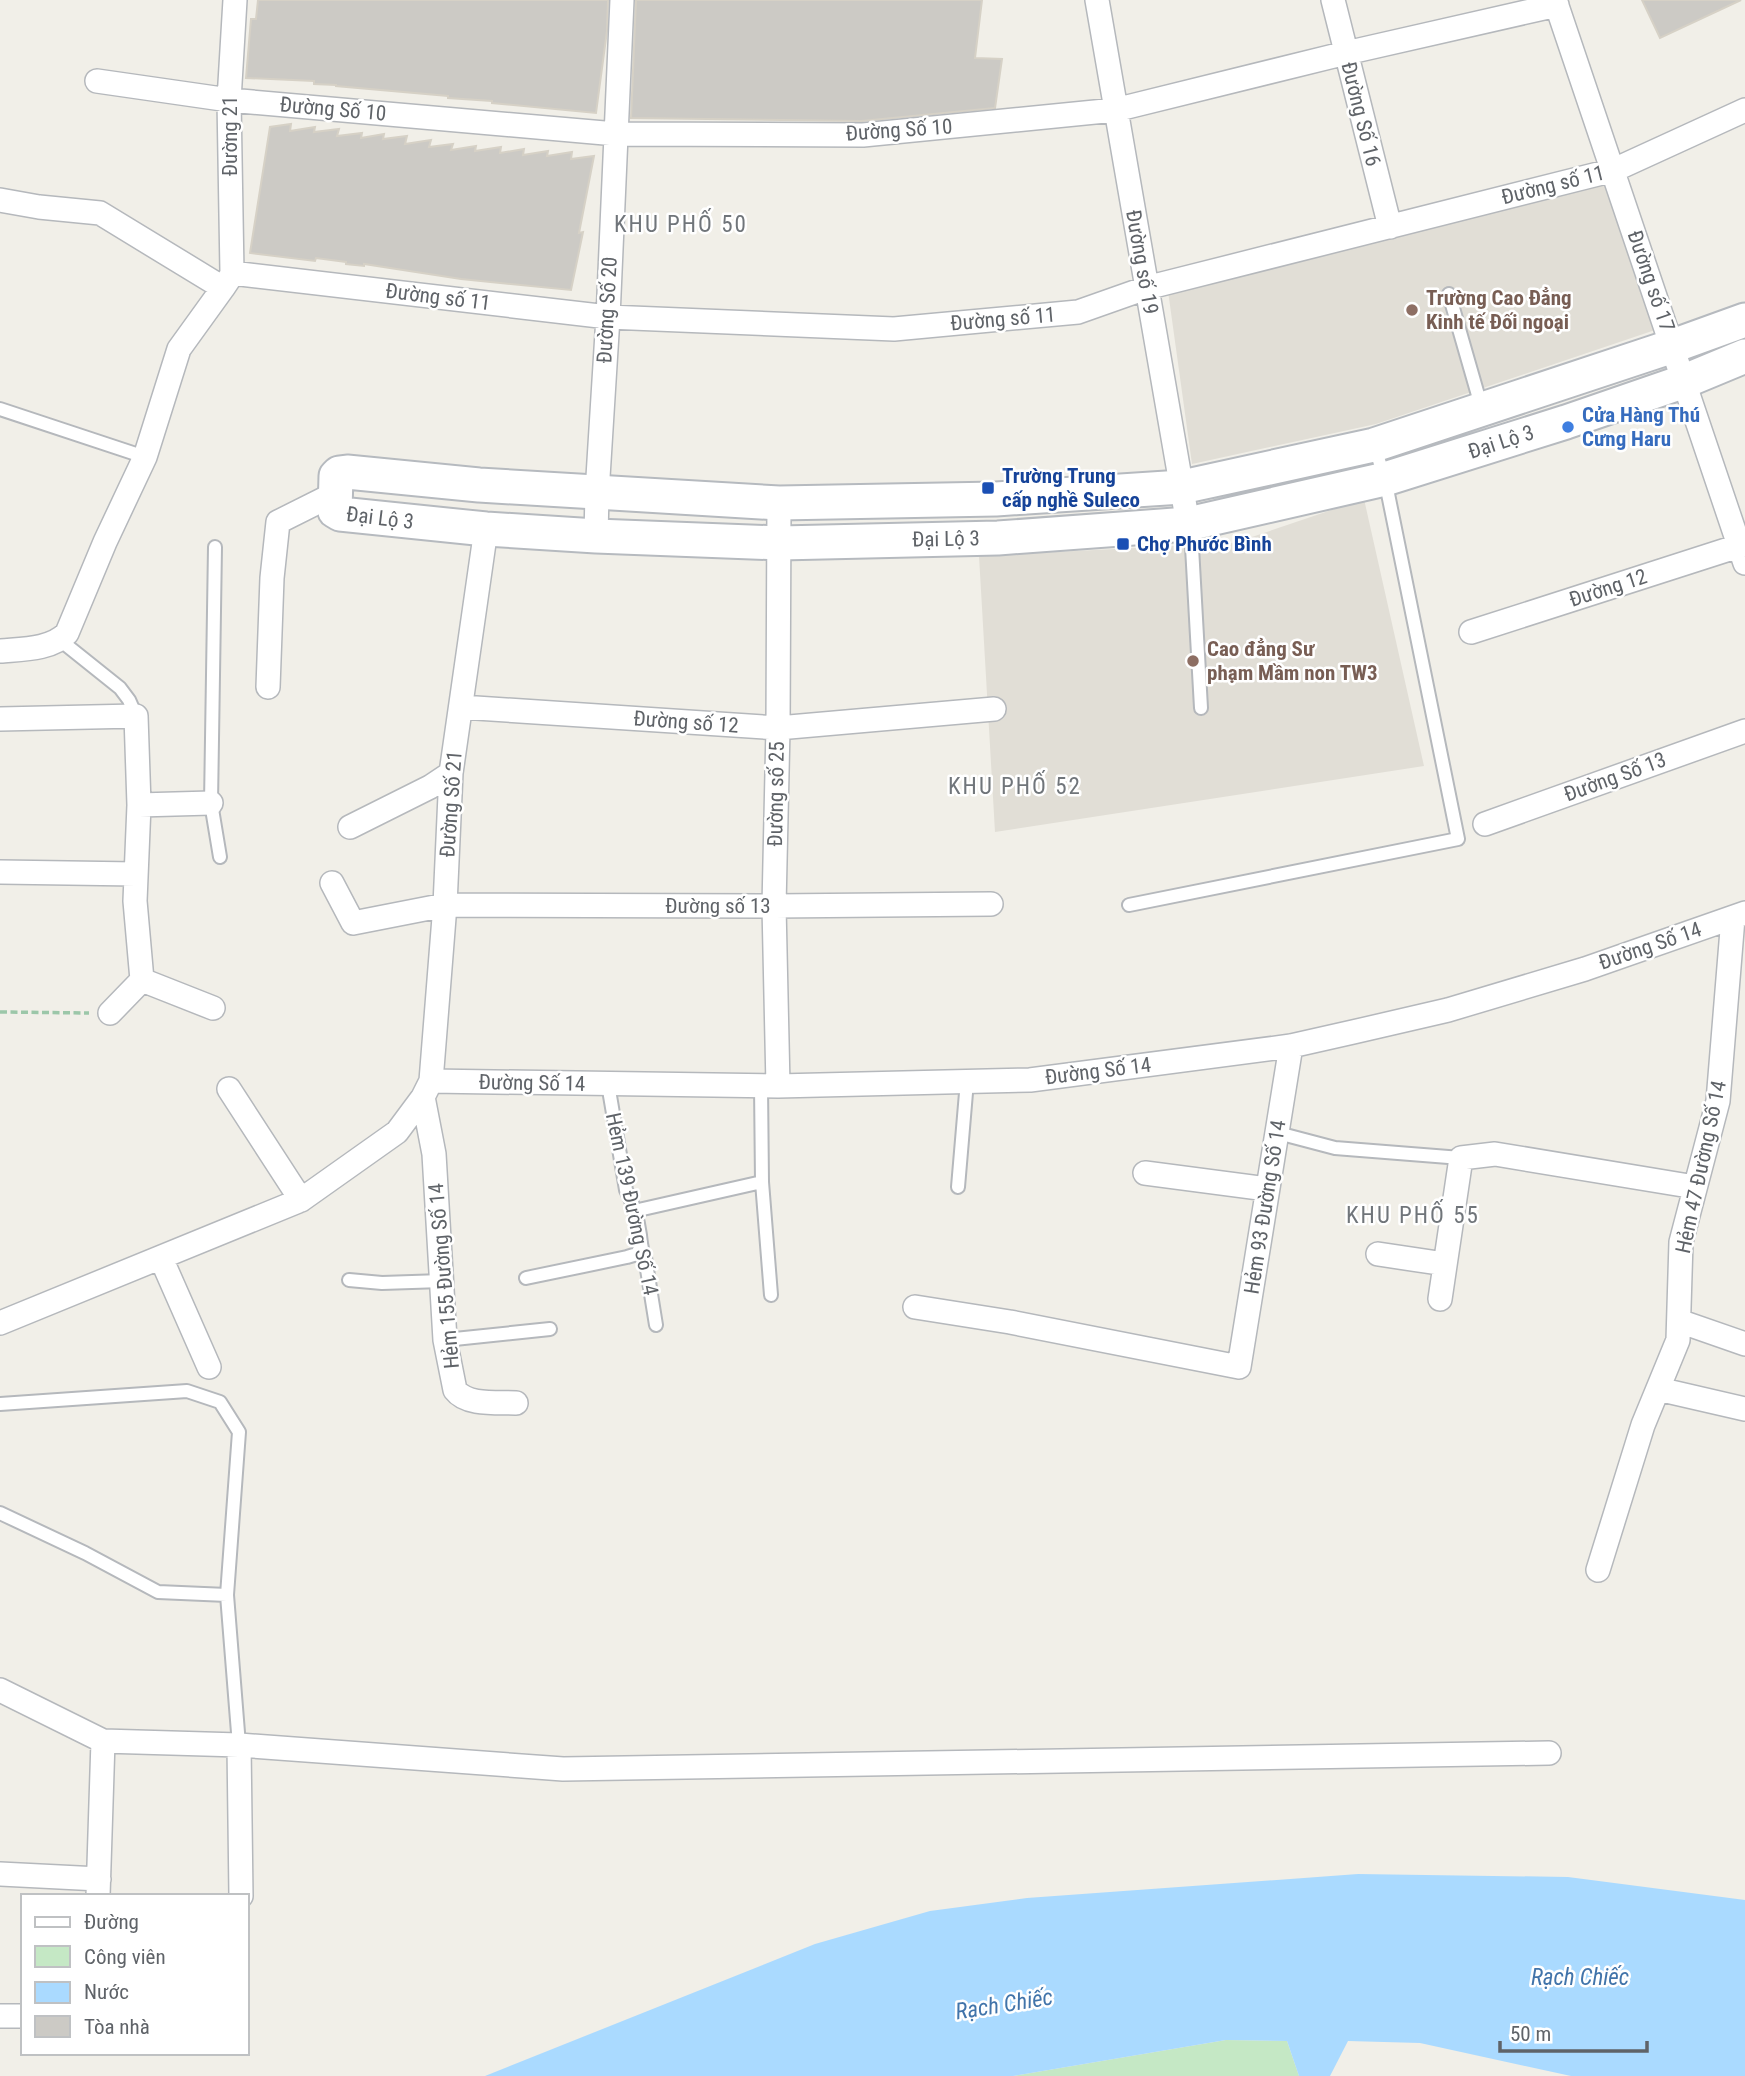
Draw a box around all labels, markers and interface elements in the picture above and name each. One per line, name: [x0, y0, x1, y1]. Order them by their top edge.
street label: Đường Số 16: [1336, 59, 1386, 169]
street label: Đường Số 10: [279, 92, 387, 126]
street label: Đường 21: [218, 96, 242, 176]
street label: Đường Số 10: [845, 114, 953, 146]
street label: Đường số 11: [1499, 161, 1607, 209]
district label: KHU PHỐ 50: [614, 208, 748, 238]
street label: Đường số 19: [1121, 208, 1163, 316]
street label: Đường số 17: [1622, 227, 1680, 335]
street label: Đường Số 20: [592, 256, 622, 364]
street label: Đường số 11: [384, 279, 492, 315]
place label: Trường Cao Đẳng Kinh tế Đối ngoại: [1426, 286, 1572, 334]
street label: Đường số 11: [949, 302, 1057, 336]
marker: Trường Cao Đẳng Kinh tế Đối ngoại: [1404, 302, 1420, 318]
place label: Cửa Hàng Thú Cưng Haru: [1582, 403, 1700, 451]
marker: Cửa Hàng Thú Cưng Haru: [1560, 419, 1576, 435]
street label: Đại Lộ 3: [1465, 420, 1537, 464]
place label: Trường Trung cấp nghề Suleco: [1002, 464, 1140, 512]
marker: Trường Trung cấp nghề Suleco: [980, 480, 996, 496]
street label: Đại Lộ 3: [345, 502, 415, 534]
street label: Đại Lộ 3: [912, 526, 980, 552]
place label: Chợ Phước Bình: [1137, 532, 1272, 556]
marker: Chợ Phước Bình: [1115, 536, 1131, 552]
street label: Đường 12: [1566, 564, 1650, 612]
place label: Cao đẳng Sư phạm Mầm non TW3: [1207, 637, 1378, 685]
marker: Cao đẳng Sư phạm Mầm non TW3: [1185, 653, 1201, 669]
street label: Đường số 12: [633, 706, 739, 738]
street label: Đường số 25: [763, 741, 789, 847]
street label: Đường Số 13: [1561, 747, 1669, 807]
street label: Đường Số 21: [435, 750, 467, 858]
district label: KHU PHỐ 52: [948, 770, 1082, 800]
street label: Đường số 13: [665, 894, 771, 918]
street label: Đường Số 14: [1596, 917, 1704, 975]
street label: Đường Số 14: [1044, 1053, 1152, 1089]
street label: Đường Số 14: [478, 1070, 586, 1096]
street label: Hẻm 47 Đường Số 14: [1671, 1079, 1731, 1255]
street label: Hẻm 139 Đường Số 14: [601, 1110, 663, 1298]
street label: Hẻm 93 Đường Số 14: [1239, 1118, 1291, 1296]
street label: Hẻm 155 Đường Số 14: [424, 1182, 464, 1370]
district label: KHU PHỐ 55: [1346, 1199, 1480, 1229]
legend: [21, 1894, 248, 2055]
text: Đường: [84, 1910, 139, 1934]
text: Công viên: [84, 1945, 166, 1969]
water label: Rạch Chiếc: [1531, 1964, 1629, 1991]
text: Nước: [84, 1980, 129, 2004]
water label: Rạch Chiếc: [953, 1983, 1055, 2026]
scale bar: [1500, 2010, 1647, 2054]
text: Tòa nhà: [84, 2015, 150, 2039]
text: 50 m: [1510, 2022, 1551, 2046]

